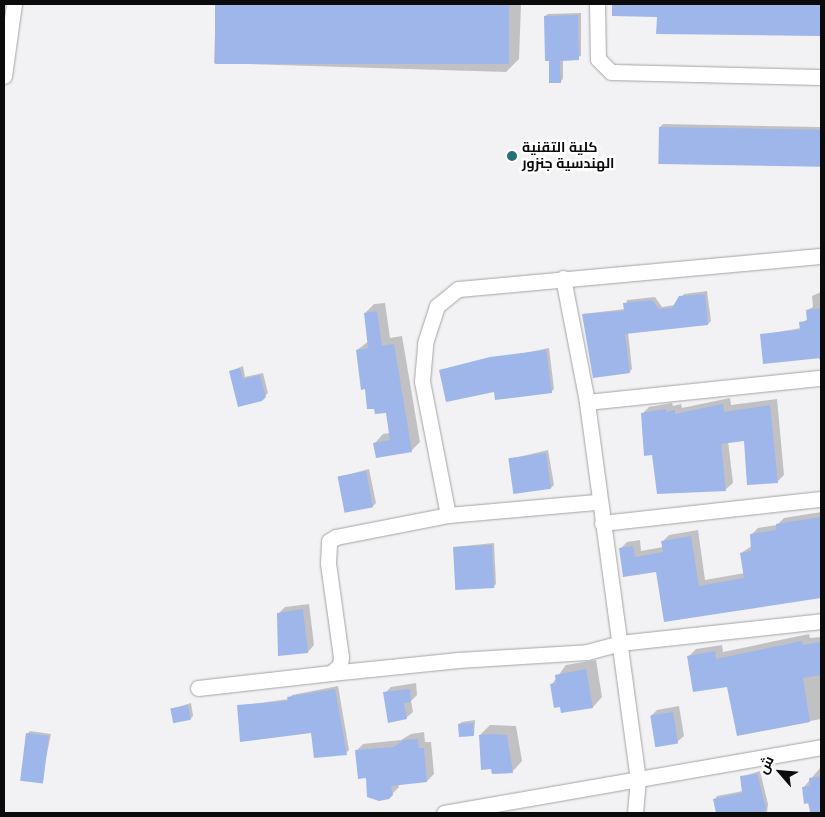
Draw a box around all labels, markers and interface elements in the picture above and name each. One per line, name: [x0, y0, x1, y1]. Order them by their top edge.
place label: كلية التقنية الهندسية جنزور: [522, 140, 614, 172]
marker: كلية التقنية الهندسية جنزور: [506, 150, 518, 162]
north arrow: [755, 747, 805, 797]
text: ش: [755, 753, 778, 777]

